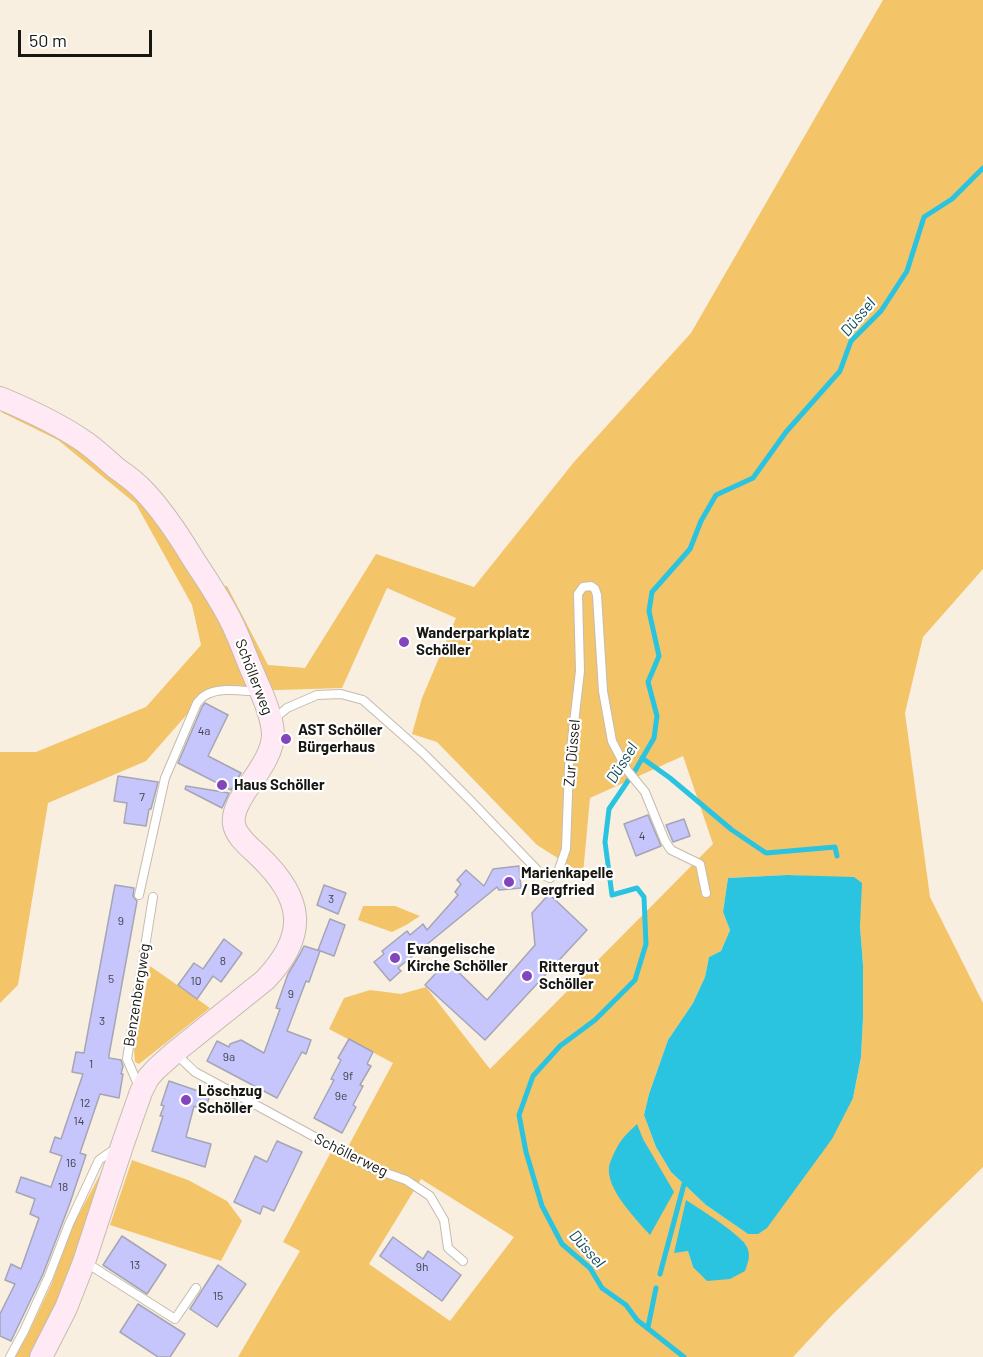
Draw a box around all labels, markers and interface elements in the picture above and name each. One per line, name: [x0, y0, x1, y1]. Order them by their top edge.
scale bar: [21, 18, 154, 56]
text: 50 m: [29, 29, 67, 51]
water label: Düssel: [836, 294, 880, 340]
place label: Wanderparkplatz Schöller: [416, 624, 529, 659]
marker: Wanderparkplatz Schöller: [397, 635, 411, 649]
street label: Schöllerweg: [231, 636, 277, 718]
street label: Zur Düssel: [560, 719, 584, 787]
place label: AST Schöller Bürgerhaus: [298, 721, 383, 756]
house number: 4a: [198, 724, 210, 738]
marker: AST Schöller Bürgerhaus: [279, 732, 293, 746]
water label: Düssel: [602, 739, 642, 787]
place label: Haus Schöller: [234, 776, 325, 794]
marker: Haus Schöller: [215, 778, 229, 792]
house number: 7: [139, 790, 145, 804]
house number: 4: [639, 829, 645, 843]
place label: Marienkapelle / Bergfried: [521, 864, 613, 899]
marker: Marienkapelle / Bergfried: [502, 875, 516, 889]
house number: 3: [328, 892, 334, 906]
house number: 9: [118, 914, 124, 928]
place label: Evangelische Kirche Schöller: [407, 940, 508, 975]
street label: Benzenbergweg: [120, 942, 154, 1048]
marker: Evangelische Kirche Schöller: [388, 951, 402, 965]
house number: 8: [220, 954, 226, 968]
place label: Rittergut Schöller: [539, 958, 599, 993]
marker: Rittergut Schöller: [520, 969, 534, 983]
house number: 5: [108, 972, 114, 986]
house number: 10: [191, 974, 201, 988]
house number: 9: [288, 987, 294, 1001]
house number: 3: [99, 1014, 105, 1028]
house number: 9a: [223, 1050, 235, 1064]
house number: 1: [89, 1057, 93, 1071]
house number: 9f: [343, 1069, 353, 1083]
place label: Löschzug Schöller: [198, 1082, 262, 1117]
house number: 9e: [335, 1089, 347, 1103]
marker: Löschzug Schöller: [179, 1093, 193, 1107]
house number: 12: [80, 1096, 90, 1110]
house number: 14: [74, 1114, 84, 1128]
street label: Schöllerweg: [311, 1129, 391, 1181]
house number: 16: [66, 1156, 76, 1170]
house number: 18: [58, 1180, 68, 1194]
water label: Düssel: [565, 1226, 609, 1272]
house number: 13: [130, 1258, 140, 1272]
house number: 9h: [416, 1260, 428, 1274]
house number: 15: [213, 1289, 223, 1303]

